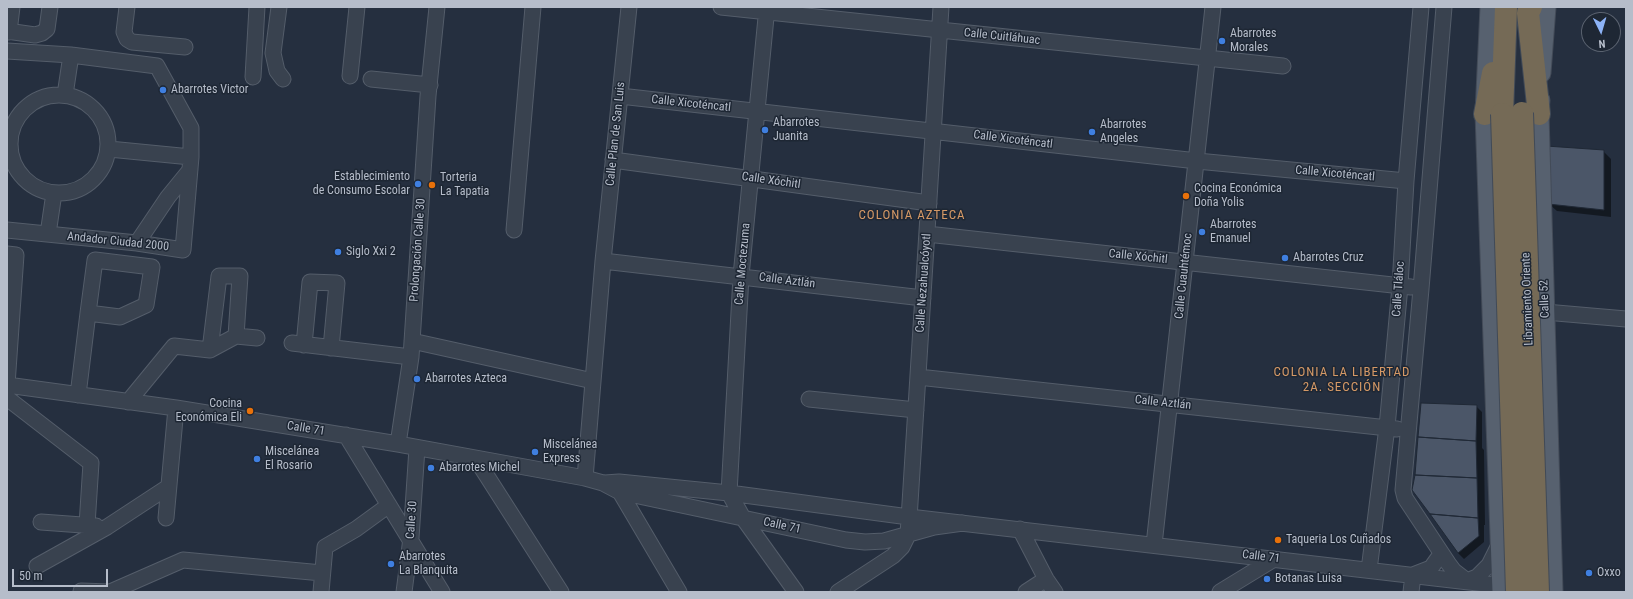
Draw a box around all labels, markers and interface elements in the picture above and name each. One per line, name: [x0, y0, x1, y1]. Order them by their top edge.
north arrow: [1581, 12, 1621, 52]
street label: Calle Cuitláhuac: [963, 26, 1041, 48]
place label: Abarrotes Morales: [1230, 27, 1276, 55]
marker: Abarrotes Morales: [1217, 36, 1227, 46]
text: N: [1598, 37, 1606, 50]
street label: Calle Plan de San Luis: [603, 81, 629, 187]
place label: Abarrotes Victor: [171, 83, 248, 97]
marker: Abarrotes Victor: [158, 85, 168, 95]
street label: Calle Xicoténcatl: [650, 93, 732, 115]
place label: Abarrotes Juanita: [773, 116, 819, 144]
place label: Abarrotes Angeles: [1100, 118, 1146, 146]
marker: Abarrotes Juanita: [760, 125, 770, 135]
marker: Abarrotes Angeles: [1087, 127, 1097, 137]
street label: Calle Xicoténcatl: [972, 128, 1054, 152]
street label: Calle Xicoténcatl: [1295, 163, 1375, 185]
place label: Establecimiento de Consumo Escolar: [313, 170, 410, 198]
street label: Calle Xóchitl: [741, 170, 801, 192]
place label: Torteria La Tapatia: [440, 171, 489, 199]
marker: Establecimiento de Consumo Escolar: [413, 179, 423, 189]
marker: Torteria La Tapatia: [427, 180, 437, 190]
place label: Cocina Económica Doña Yolis: [1194, 182, 1282, 210]
marker: Cocina Económica Doña Yolis: [1181, 191, 1191, 201]
street label: Prolongación Calle 30: [407, 198, 429, 302]
district label: COLONIA AZTECA: [858, 208, 966, 224]
place label: Abarrotes Emanuel: [1210, 218, 1256, 246]
street label: Calle Moctezuma: [732, 222, 754, 306]
marker: Abarrotes Emanuel: [1197, 227, 1207, 237]
street label: Andador Ciudad 2000: [66, 229, 170, 255]
street label: Calle Cuauhtémoc: [1172, 232, 1196, 320]
street label: Calle Nezahualcóyotl: [913, 233, 935, 333]
place label: Siglo Xxi 2: [346, 245, 396, 259]
marker: Siglo Xxi 2: [333, 247, 343, 257]
street label: Calle Xóchitl: [1108, 247, 1168, 267]
place label: Abarrotes Cruz: [1293, 251, 1364, 265]
street label: Libramiento Oriente: [1519, 252, 1537, 346]
marker: Abarrotes Cruz: [1280, 253, 1290, 263]
street label: Calle Tláloc: [1390, 261, 1408, 317]
street label: Calle Aztlán: [758, 270, 816, 292]
street label: Calle 52: [1537, 280, 1553, 318]
district label: COLONIA LA LIBERTAD 2A. SECCIÓN: [1273, 365, 1411, 396]
place label: Abarrotes Azteca: [425, 372, 507, 386]
marker: Abarrotes Azteca: [412, 374, 422, 384]
street label: Calle Aztlán: [1134, 393, 1192, 413]
place label: Cocina Económica Eli: [175, 397, 242, 425]
marker: Cocina Económica Eli: [245, 406, 255, 416]
street label: Calle 71: [286, 419, 326, 439]
place label: Miscelánea Express: [543, 438, 597, 466]
place label: Miscelánea El Rosario: [265, 445, 319, 473]
marker: Miscelánea Express: [530, 447, 540, 457]
marker: Miscelánea El Rosario: [252, 454, 262, 464]
place label: Abarrotes Michel: [439, 461, 520, 475]
marker: Abarrotes Michel: [426, 463, 436, 473]
street label: Calle 30: [403, 500, 421, 540]
street label: Calle 71: [762, 515, 802, 537]
place label: Taqueria Los Cuñados: [1286, 533, 1391, 547]
marker: Taqueria Los Cuñados: [1273, 535, 1283, 545]
street label: Calle 71: [1241, 548, 1281, 566]
place label: Abarrotes La Blanquita: [399, 550, 458, 578]
marker: Abarrotes La Blanquita: [386, 559, 396, 569]
scale bar: [14, 561, 110, 587]
place label: Oxxo: [1597, 566, 1621, 580]
marker: Oxxo: [1584, 568, 1594, 578]
text: 50 m: [19, 569, 43, 583]
place label: Botanas Luisa: [1275, 572, 1342, 586]
marker: Botanas Luisa: [1262, 574, 1272, 584]

